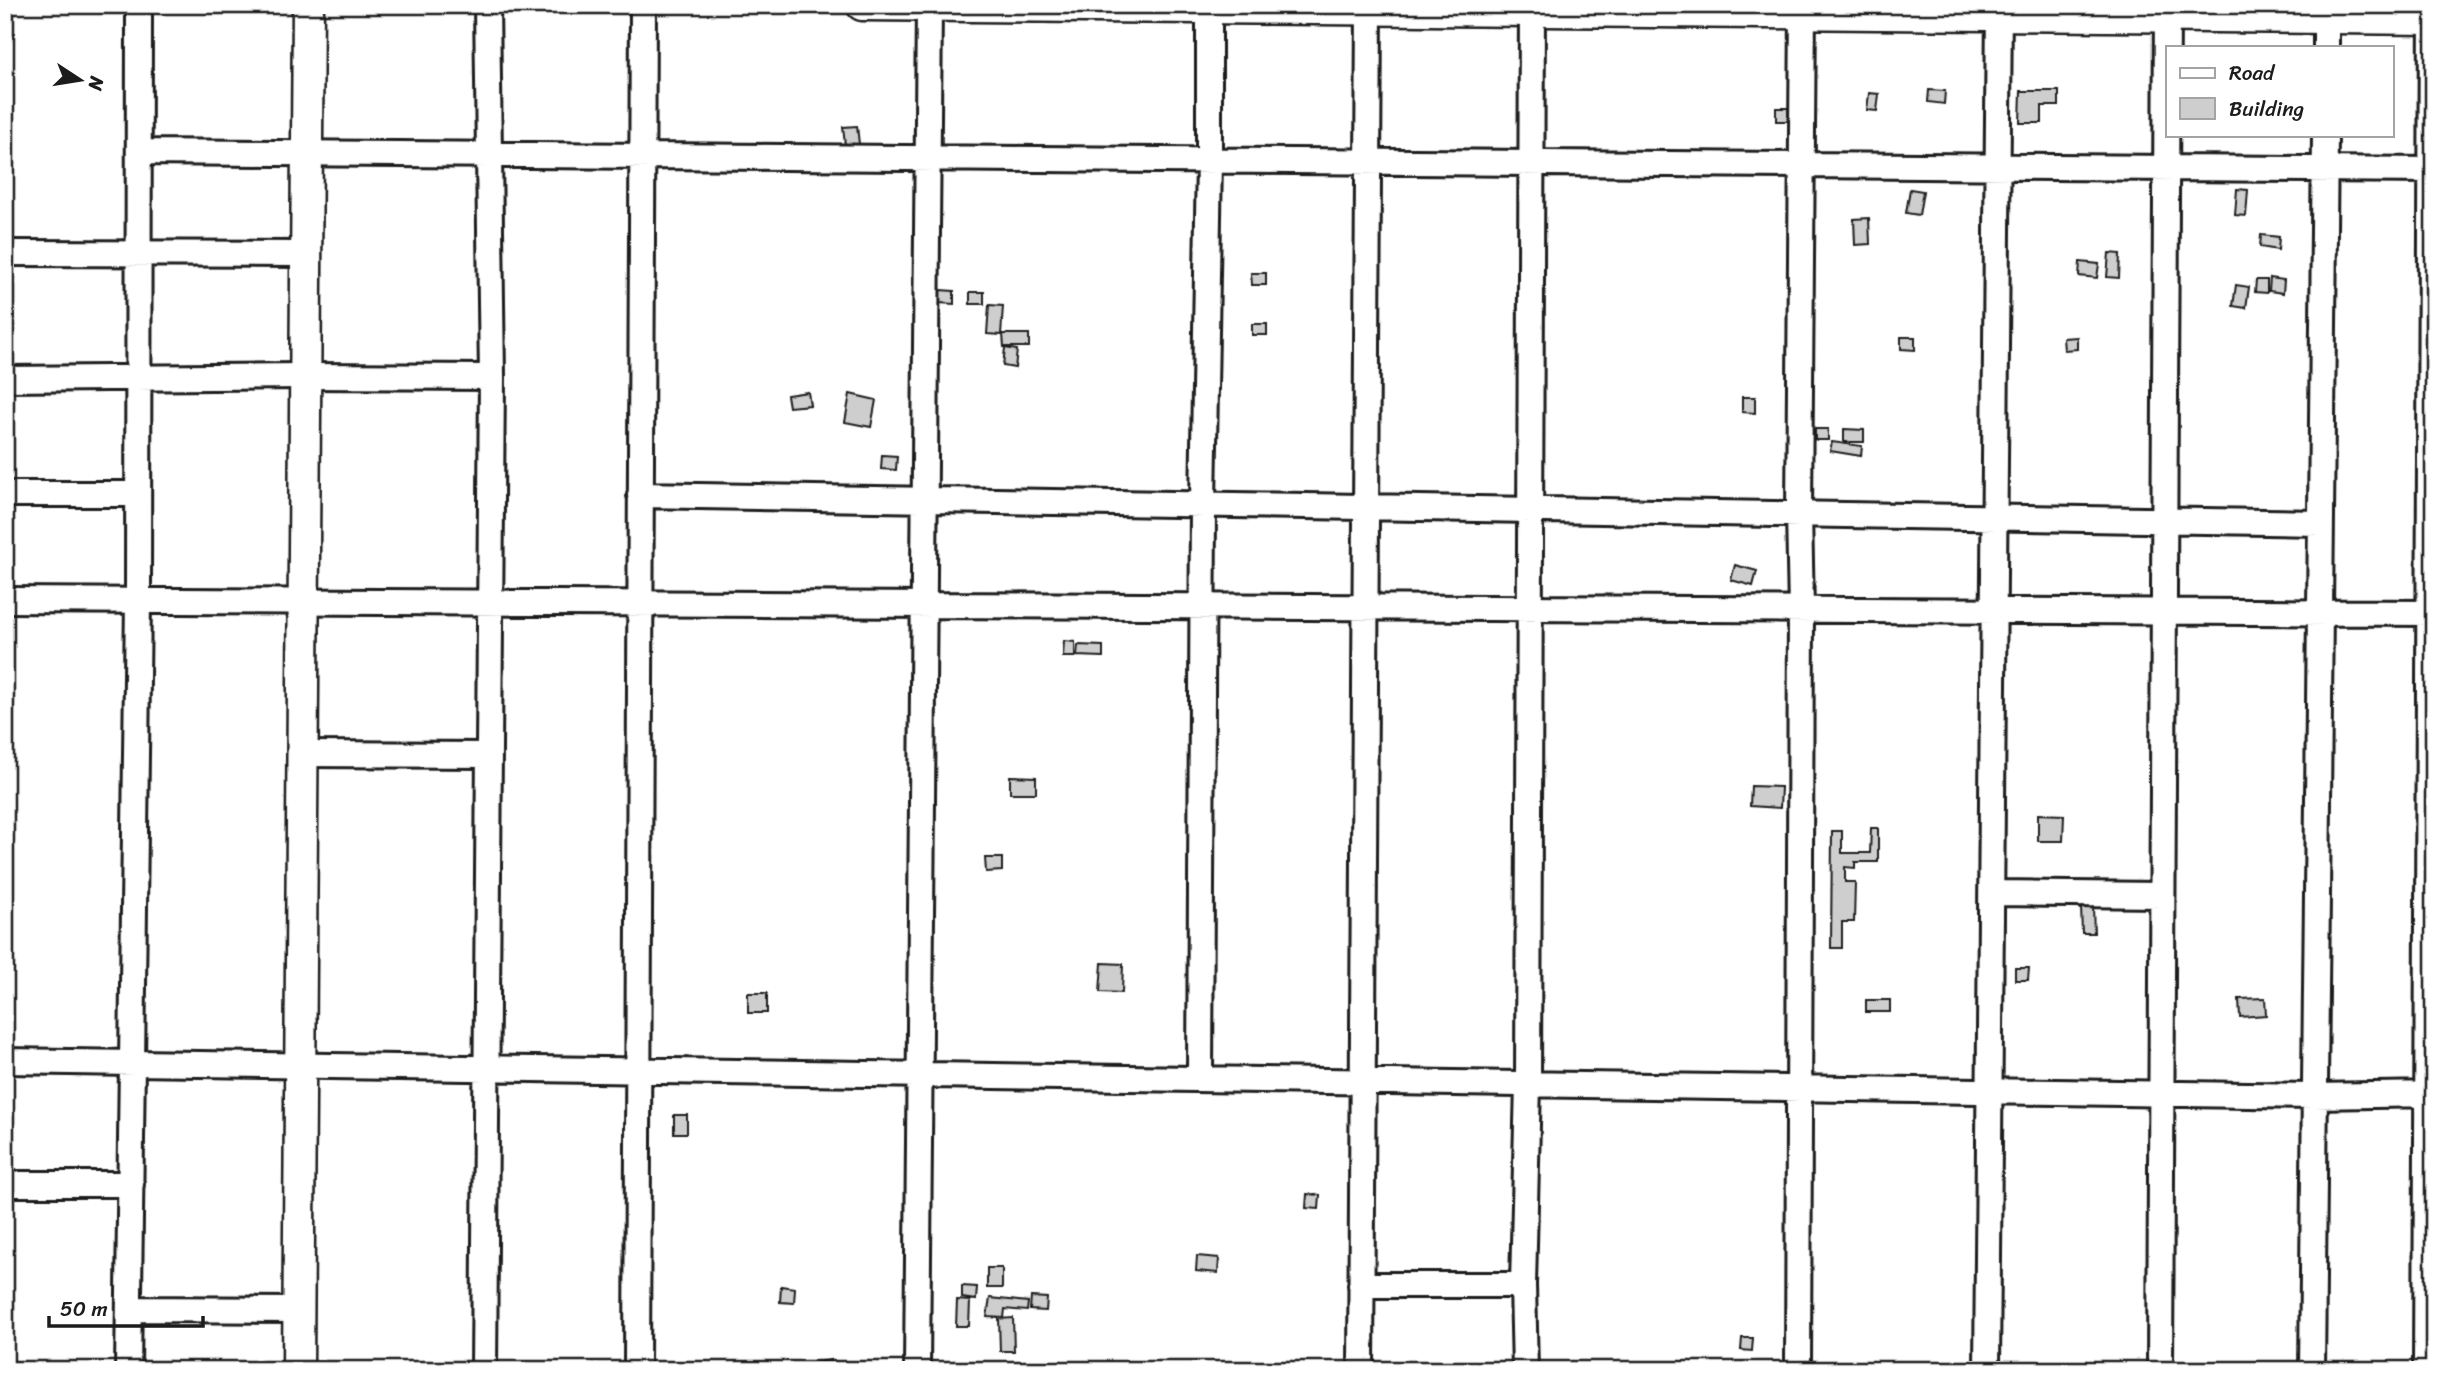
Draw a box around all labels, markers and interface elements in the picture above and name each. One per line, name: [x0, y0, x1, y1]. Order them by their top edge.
north arrow: [46, 46, 116, 116]
legend: [2166, 46, 2394, 136]
text: Road: [2229, 54, 2276, 92]
text: N: [78, 73, 114, 94]
text: Building: [2229, 90, 2305, 128]
scale bar: [49, 1284, 203, 1328]
text: 50 m: [60, 1290, 108, 1328]

